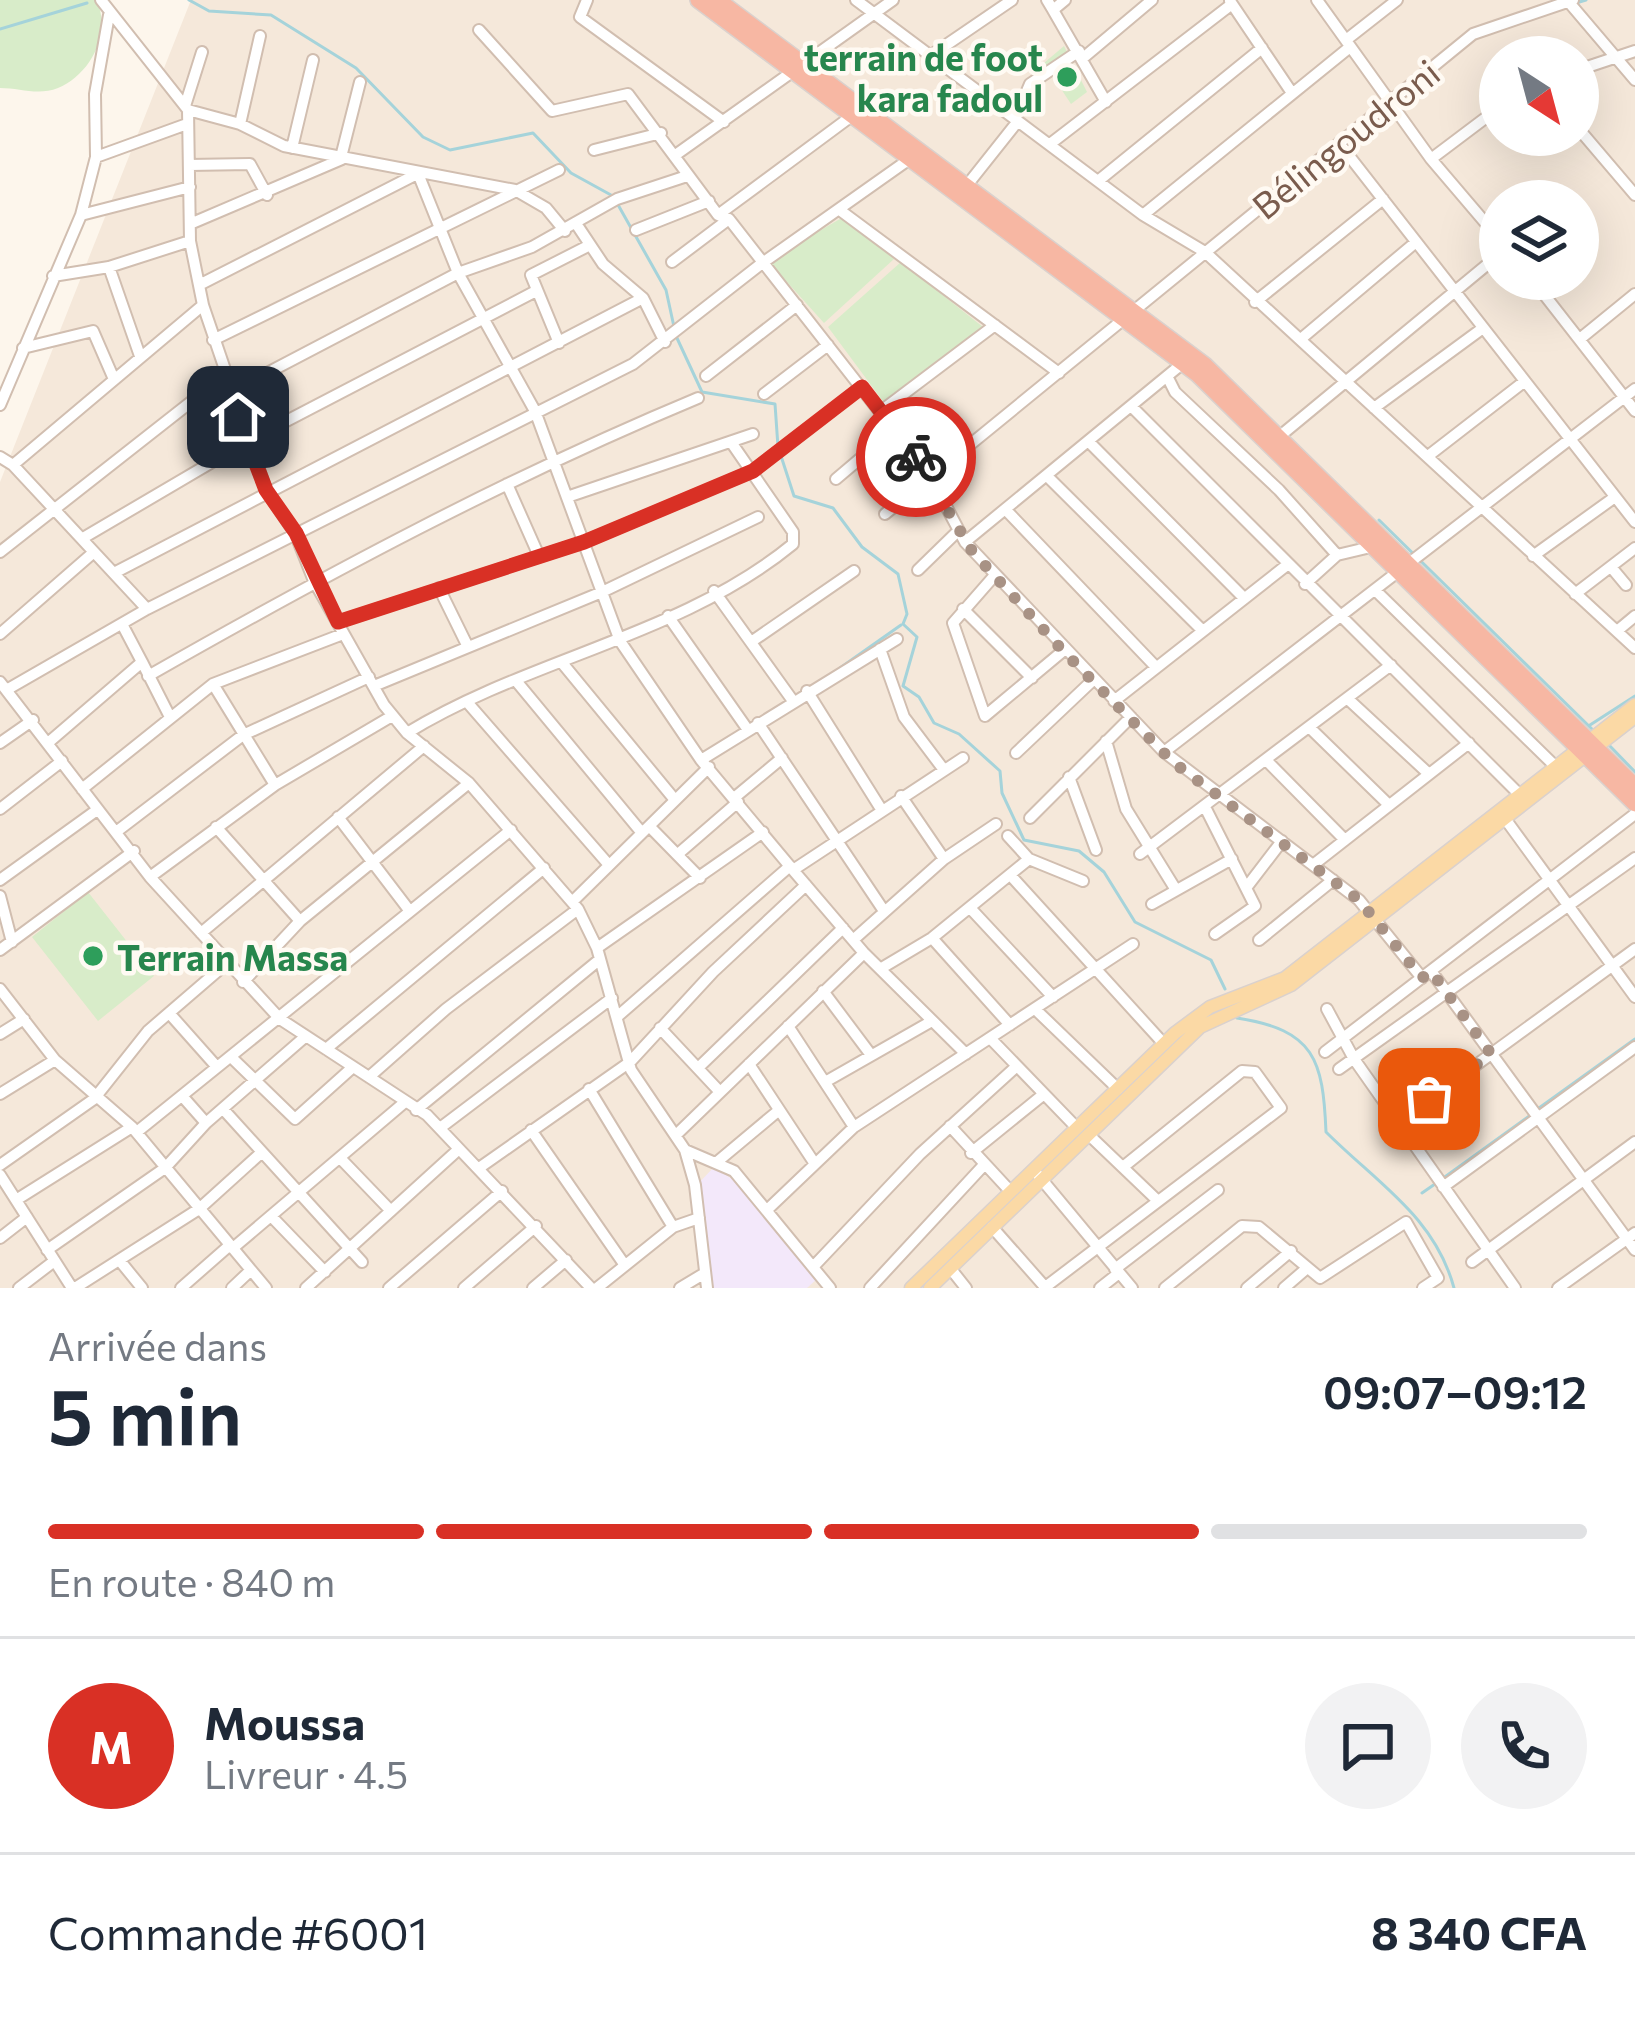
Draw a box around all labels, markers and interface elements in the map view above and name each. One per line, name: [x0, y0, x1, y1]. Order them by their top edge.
place label: terrain de foot kara fadoul: [804, 34, 1043, 119]
north arrow: [1479, 36, 1599, 156]
map controls: [1479, 36, 1599, 300]
street label: Bélingoudroni: [1243, 49, 1447, 227]
marker: terrain de foot kara fadoul: [1054, 64, 1080, 90]
button: layers: [1479, 180, 1599, 300]
pin: [187, 366, 289, 468]
icon: home: [205, 384, 271, 450]
courier: [856, 397, 976, 517]
icon: bike: [883, 424, 949, 490]
place label: Terrain Massa: [117, 934, 348, 978]
marker: Terrain Massa: [80, 943, 106, 969]
pin: [1378, 1048, 1480, 1150]
icon: bag: [1396, 1066, 1462, 1132]
text: Arrivée dans: [48, 1321, 267, 1369]
text: 09:07–09:12: [1323, 1363, 1587, 1418]
text: 5 min: [48, 1366, 242, 1461]
text: En route · 840 m: [48, 1557, 335, 1605]
button: chat: [1305, 1683, 1431, 1809]
button: phone: [1461, 1683, 1587, 1809]
text: Moussa: [204, 1694, 365, 1749]
text: M: [89, 1718, 133, 1773]
text: Livreur · 4.5: [204, 1749, 408, 1797]
text: Commande #6001: [48, 1904, 428, 1959]
text: 8 340 CFA: [1371, 1904, 1587, 1959]

